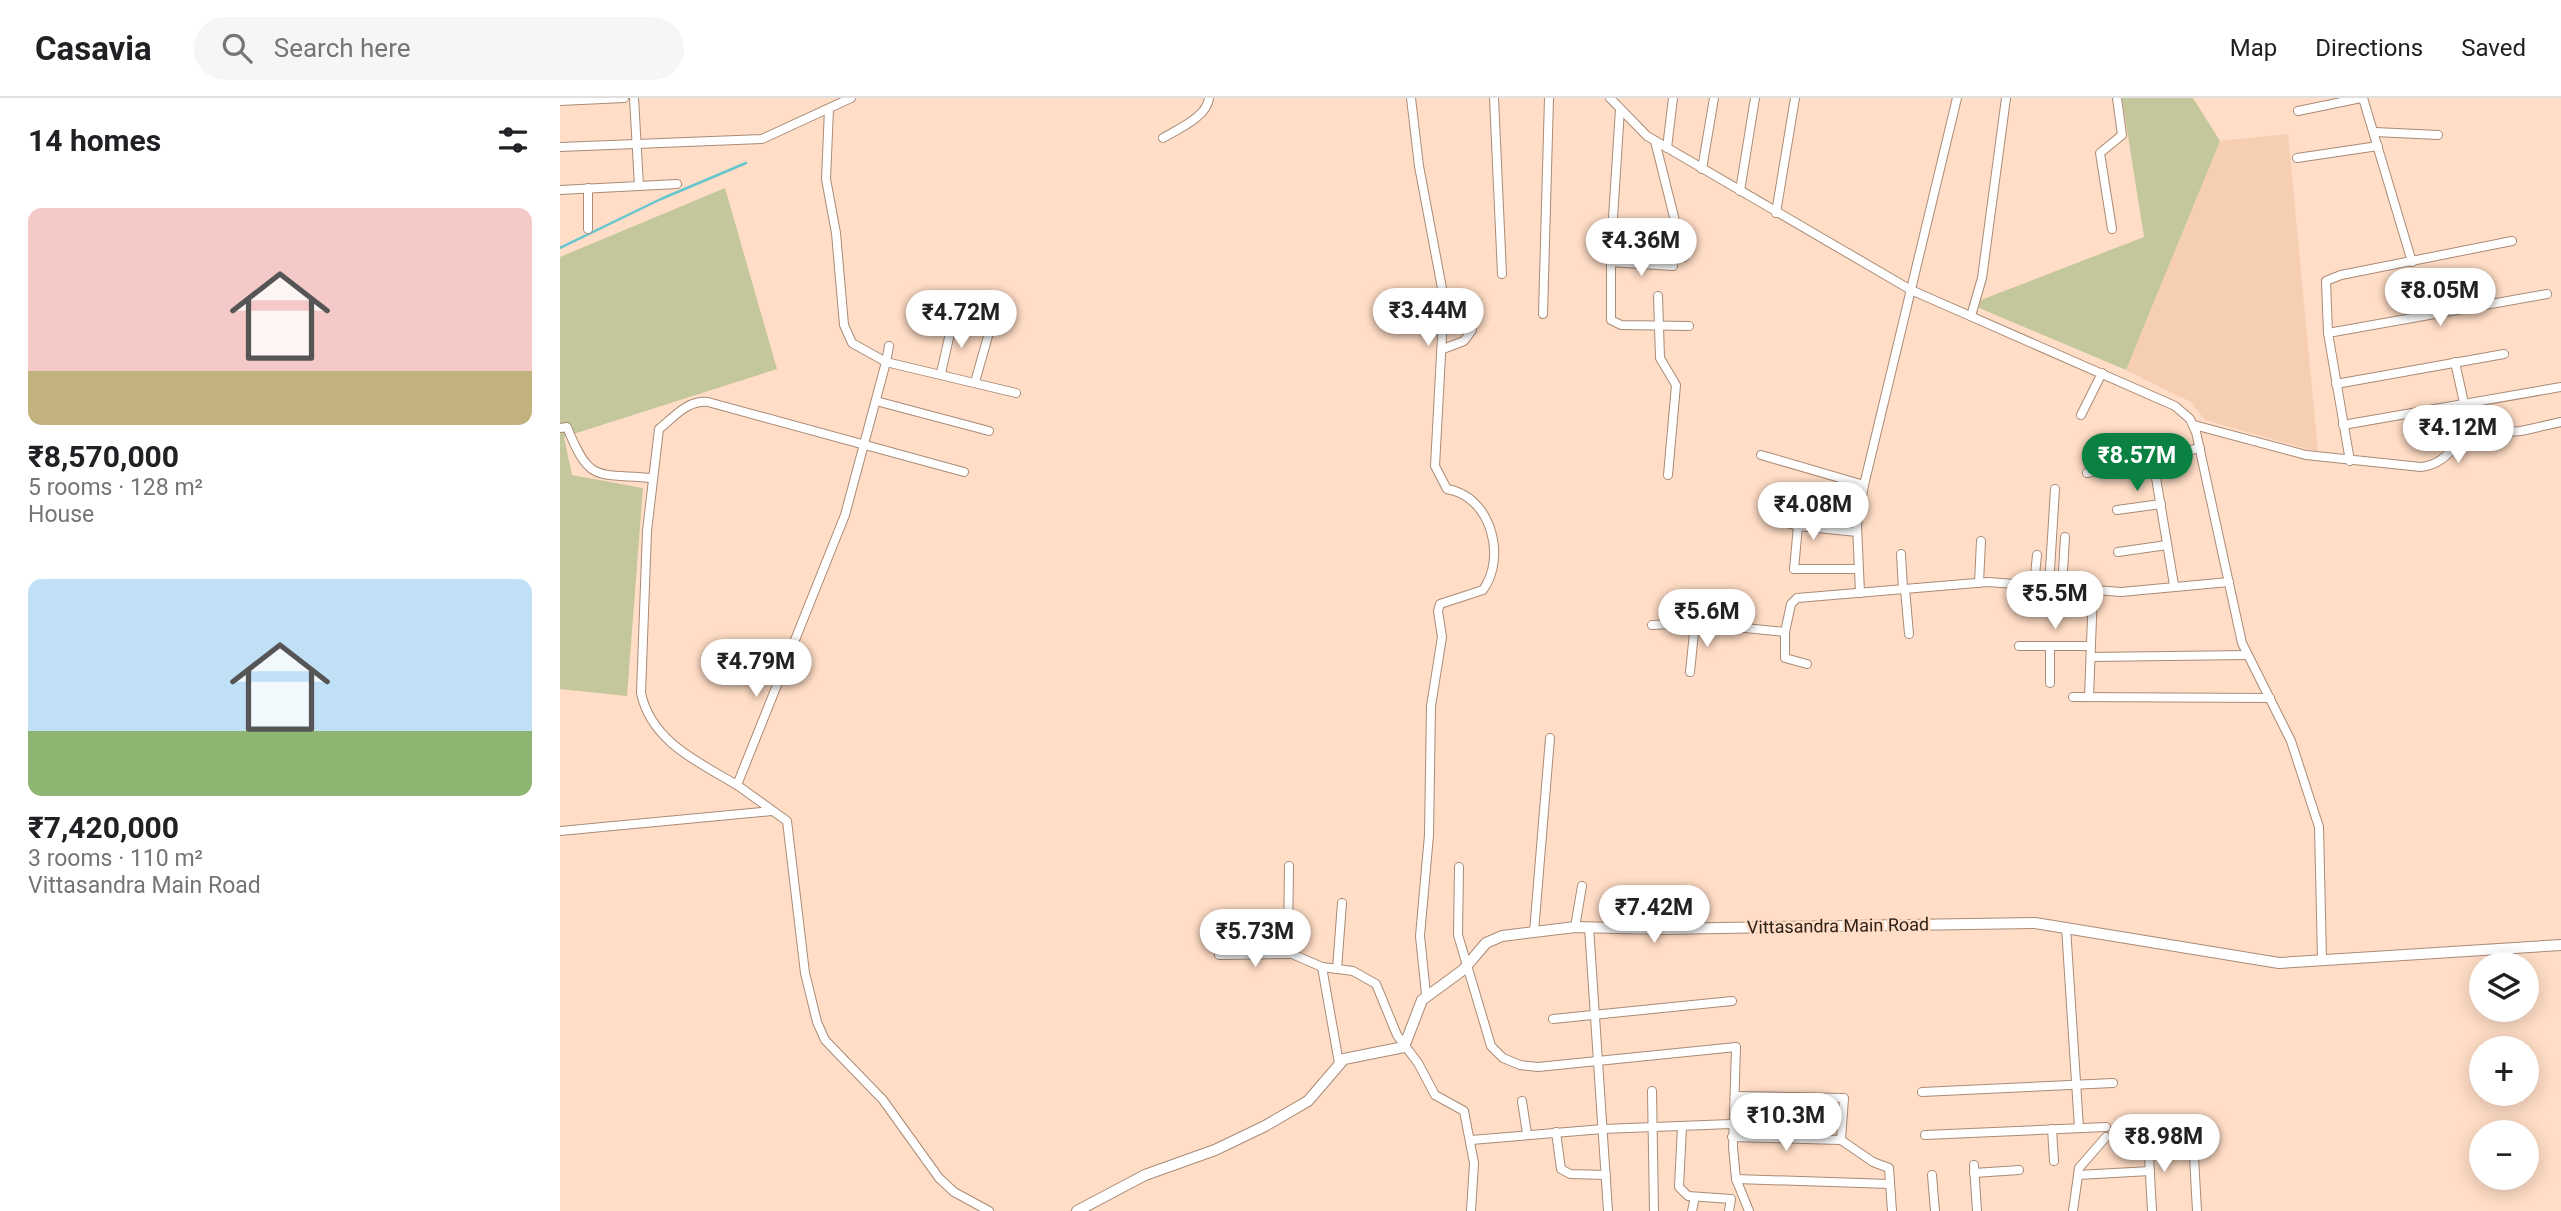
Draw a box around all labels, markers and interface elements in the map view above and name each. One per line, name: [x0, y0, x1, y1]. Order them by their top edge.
search box: [194, 17, 684, 80]
text: Casavia: [35, 29, 152, 68]
icon: search: [218, 29, 256, 67]
text: Search here: [274, 33, 411, 63]
text: Map: [2230, 34, 2277, 62]
text: Directions: [2315, 34, 2423, 62]
text: Saved: [2461, 34, 2526, 62]
icon: filters: [494, 121, 532, 159]
text: 14 homes: [28, 123, 161, 158]
pin: ₹4.36M: [1584, 218, 1698, 278]
text: ₹4.36M: [1602, 227, 1680, 254]
icon: home: [217, 253, 343, 379]
pin: ₹8.05M: [2383, 268, 2497, 328]
text: ₹8.05M: [2401, 277, 2479, 304]
pin: ₹3.44M: [1371, 288, 1485, 348]
pin: ₹4.72M: [904, 290, 1018, 350]
text: ₹3.44M: [1389, 297, 1467, 324]
text: ₹4.72M: [922, 299, 1000, 326]
pin: ₹4.12M: [2401, 406, 2515, 465]
text: ₹4.12M: [2419, 414, 2497, 441]
pin: ₹8.57M: [2080, 434, 2194, 493]
text: ₹8,570,000: [28, 439, 179, 474]
text: ₹8.57M: [2098, 442, 2176, 469]
text: 5 rooms · 128 m²: [28, 474, 203, 501]
pin: ₹4.08M: [1756, 482, 1870, 542]
text: ₹4.08M: [1774, 491, 1852, 518]
text: House: [28, 501, 94, 528]
pin: ₹5.5M: [2006, 572, 2104, 631]
text: ₹5.5M: [2022, 580, 2088, 607]
pin: ₹5.6M: [1658, 589, 1756, 649]
text: ₹5.6M: [1674, 598, 1740, 625]
icon: home: [217, 624, 343, 750]
pin: ₹4.79M: [699, 640, 813, 699]
text: ₹4.79M: [717, 648, 795, 675]
text: ₹7,420,000: [28, 810, 179, 845]
text: 3 rooms · 110 m²: [28, 845, 203, 872]
text: Vittasandra Main Road: [28, 872, 261, 899]
pin: ₹7.42M: [1597, 886, 1711, 945]
text: ₹7.42M: [1615, 894, 1693, 921]
pin: ₹5.73M: [1198, 910, 1312, 969]
street label: Vittasandra Main Road: [1747, 913, 1929, 938]
text: ₹5.73M: [1216, 918, 1294, 945]
map controls: [2469, 952, 2539, 1190]
button: layers: [2469, 952, 2539, 1022]
button: +: [2469, 1036, 2539, 1106]
pin: ₹10.3M: [1729, 1094, 1843, 1153]
text: ₹10.3M: [1747, 1102, 1825, 1129]
pin: ₹8.98M: [2107, 1114, 2221, 1174]
button: −: [2469, 1120, 2539, 1190]
text: ₹8.98M: [2125, 1123, 2203, 1150]

